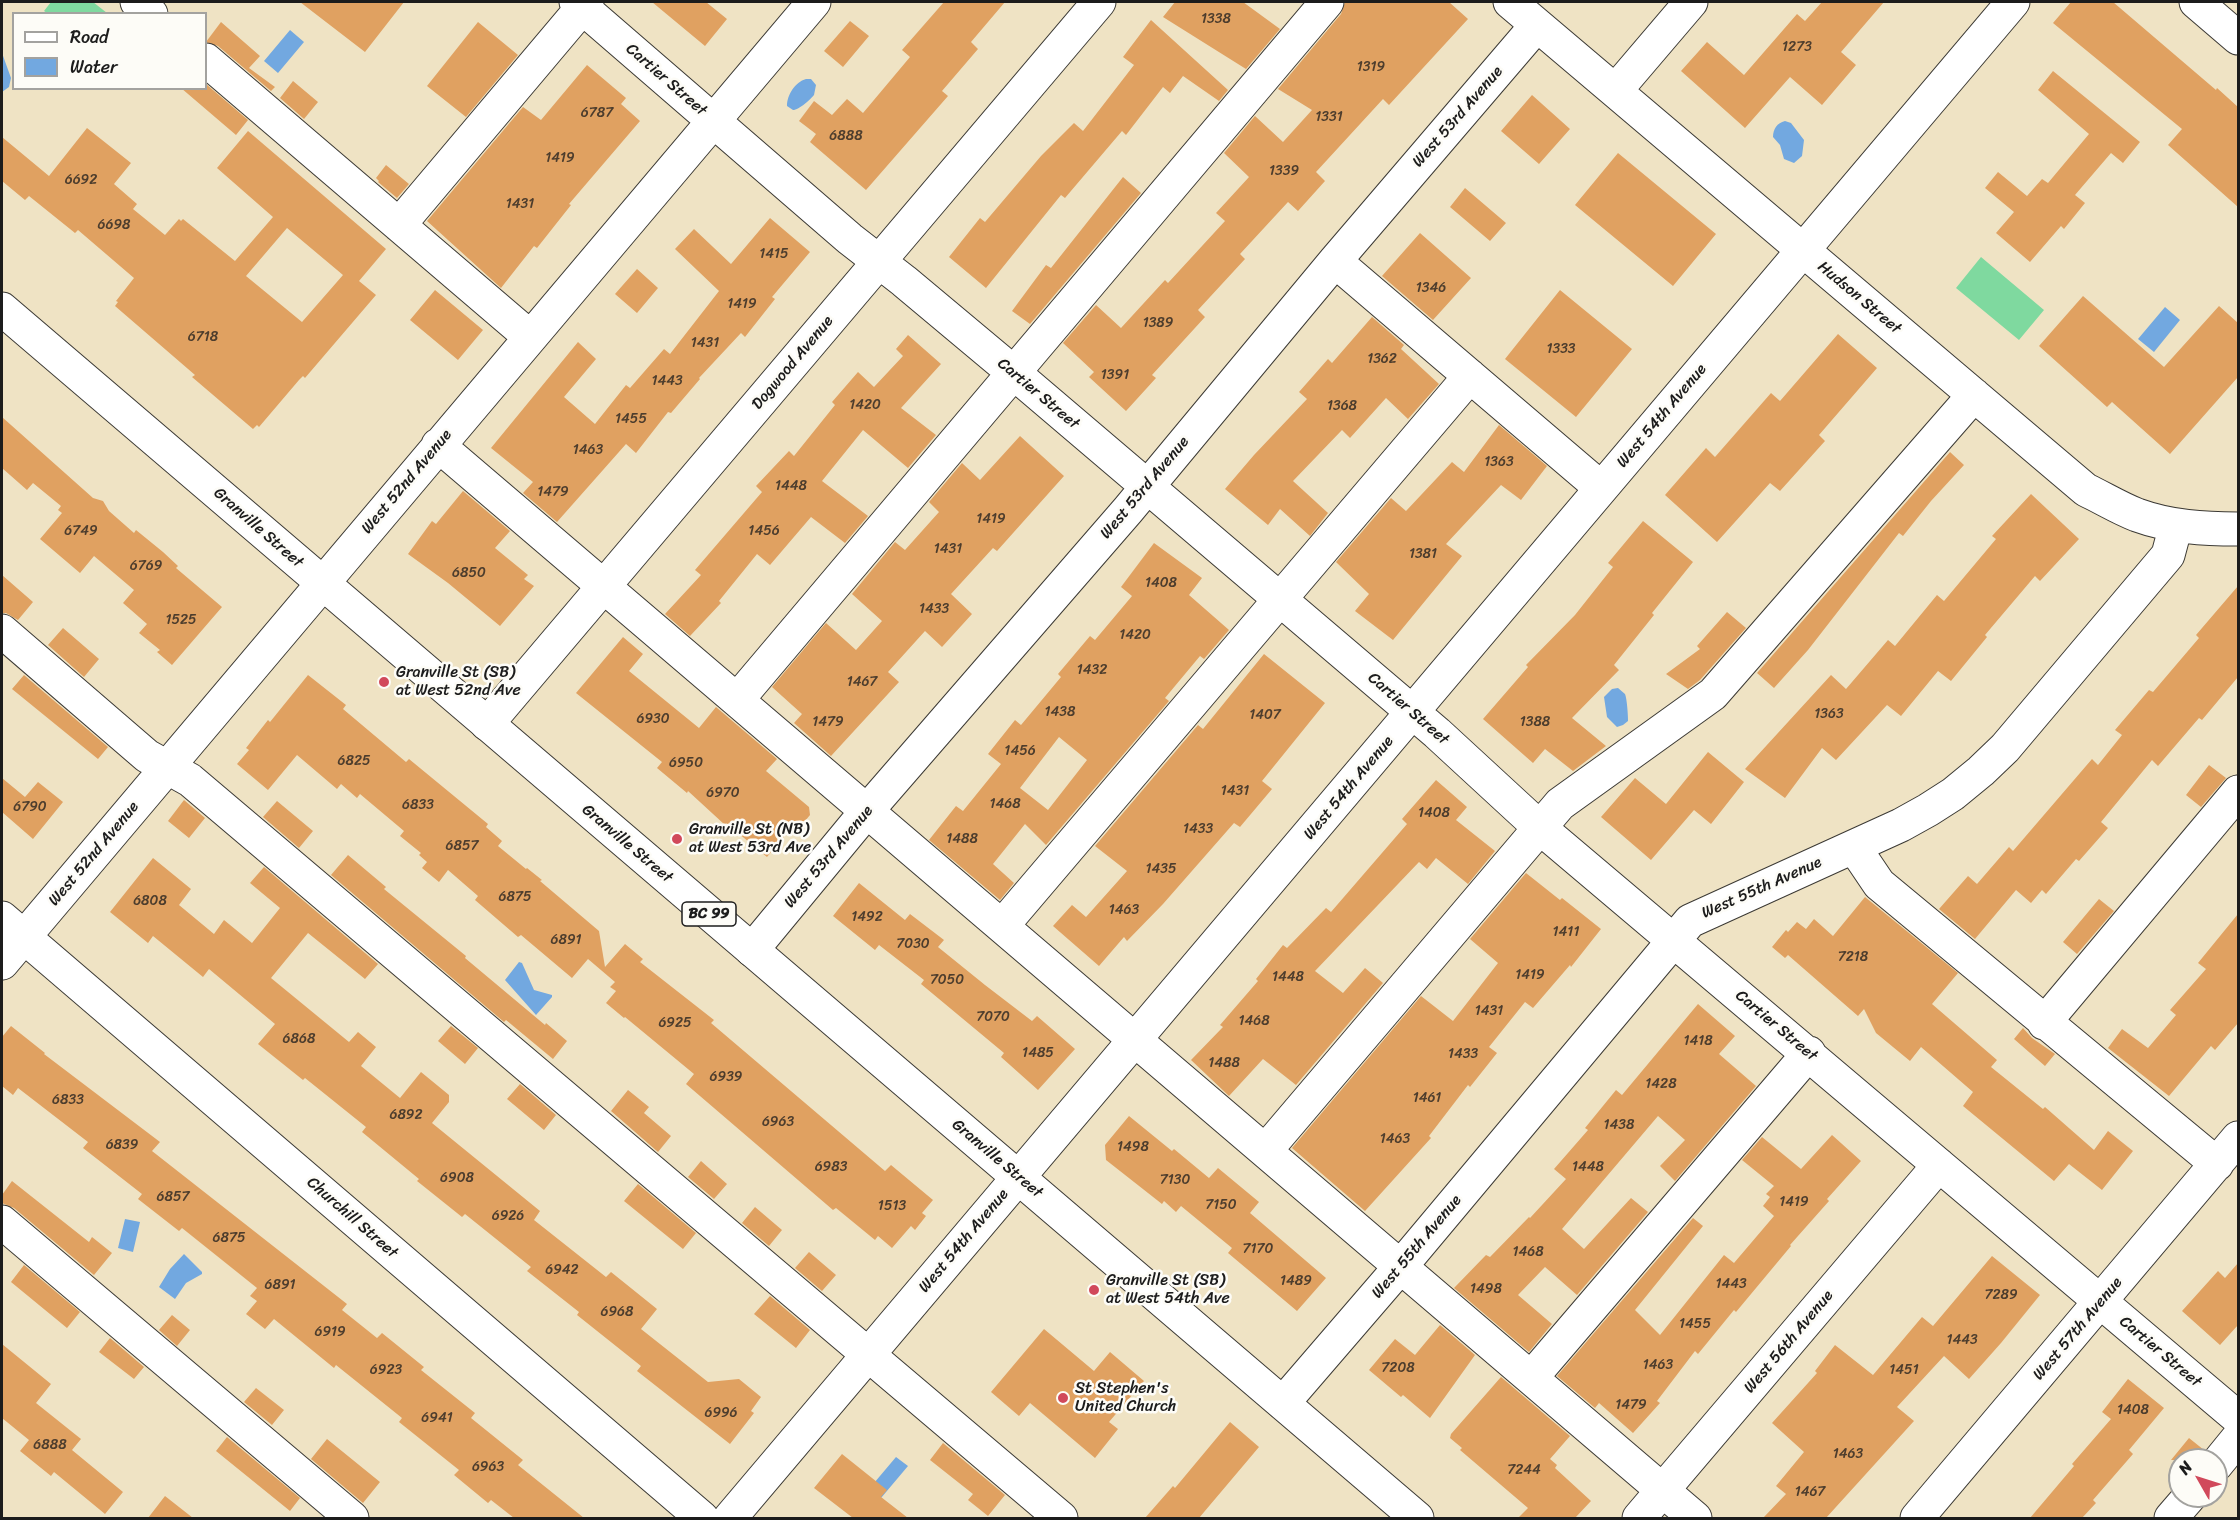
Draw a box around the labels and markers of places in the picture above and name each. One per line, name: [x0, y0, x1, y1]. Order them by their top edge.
place label: Granville St (SB) at West 52nd Ave: [396, 663, 521, 701]
marker: Granville St (SB) at West 52nd Ave: [377, 675, 391, 689]
place label: Granville St (NB) at West 53rd Ave: [689, 820, 811, 858]
marker: Granville St (NB) at West 53rd Ave: [670, 832, 684, 846]
place label: Granville St (SB) at West 54th Ave: [1106, 1271, 1230, 1309]
marker: Granville St (SB) at West 54th Ave: [1087, 1283, 1101, 1297]
place label: St Stephen's United Church: [1075, 1379, 1176, 1417]
marker: St Stephen's United Church: [1056, 1391, 1070, 1405]

